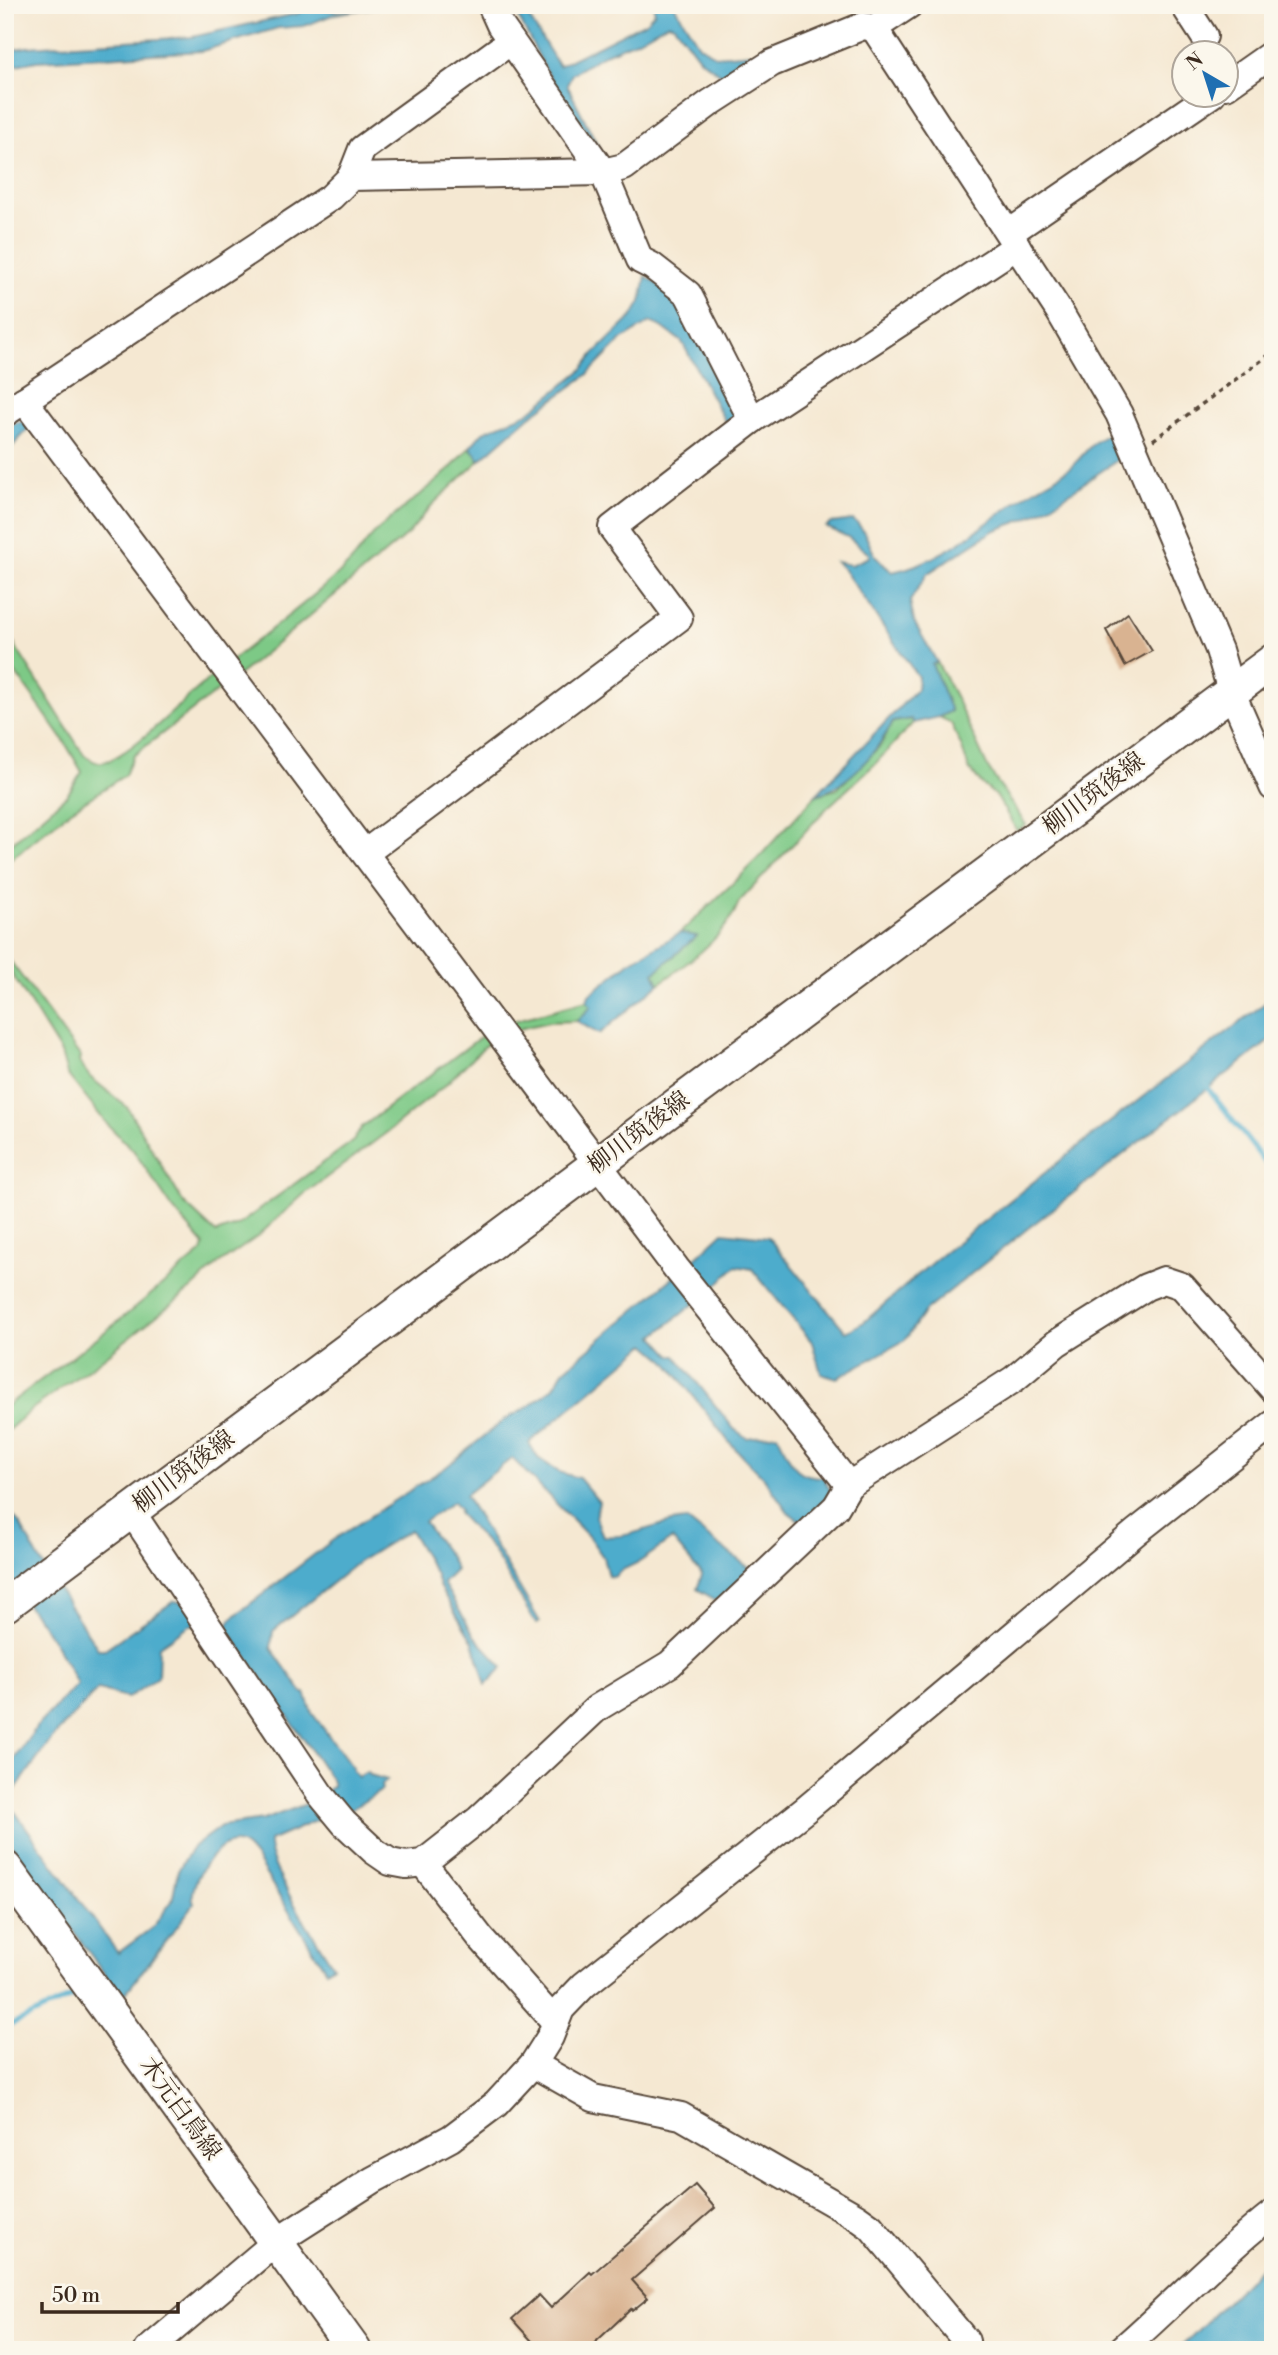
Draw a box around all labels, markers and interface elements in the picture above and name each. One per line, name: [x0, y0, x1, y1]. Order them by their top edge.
north arrow: [1170, 38, 1240, 108]
text: N: [1182, 48, 1208, 76]
street label: 柳川筑後線: [1037, 746, 1151, 842]
street label: 柳川筑後線: [582, 1085, 696, 1181]
street label: 柳川筑後線: [127, 1424, 241, 1520]
street label: 木元白鳥線: [133, 2052, 227, 2166]
scale bar: [42, 2271, 178, 2315]
text: 50 m: [52, 2283, 100, 2309]

